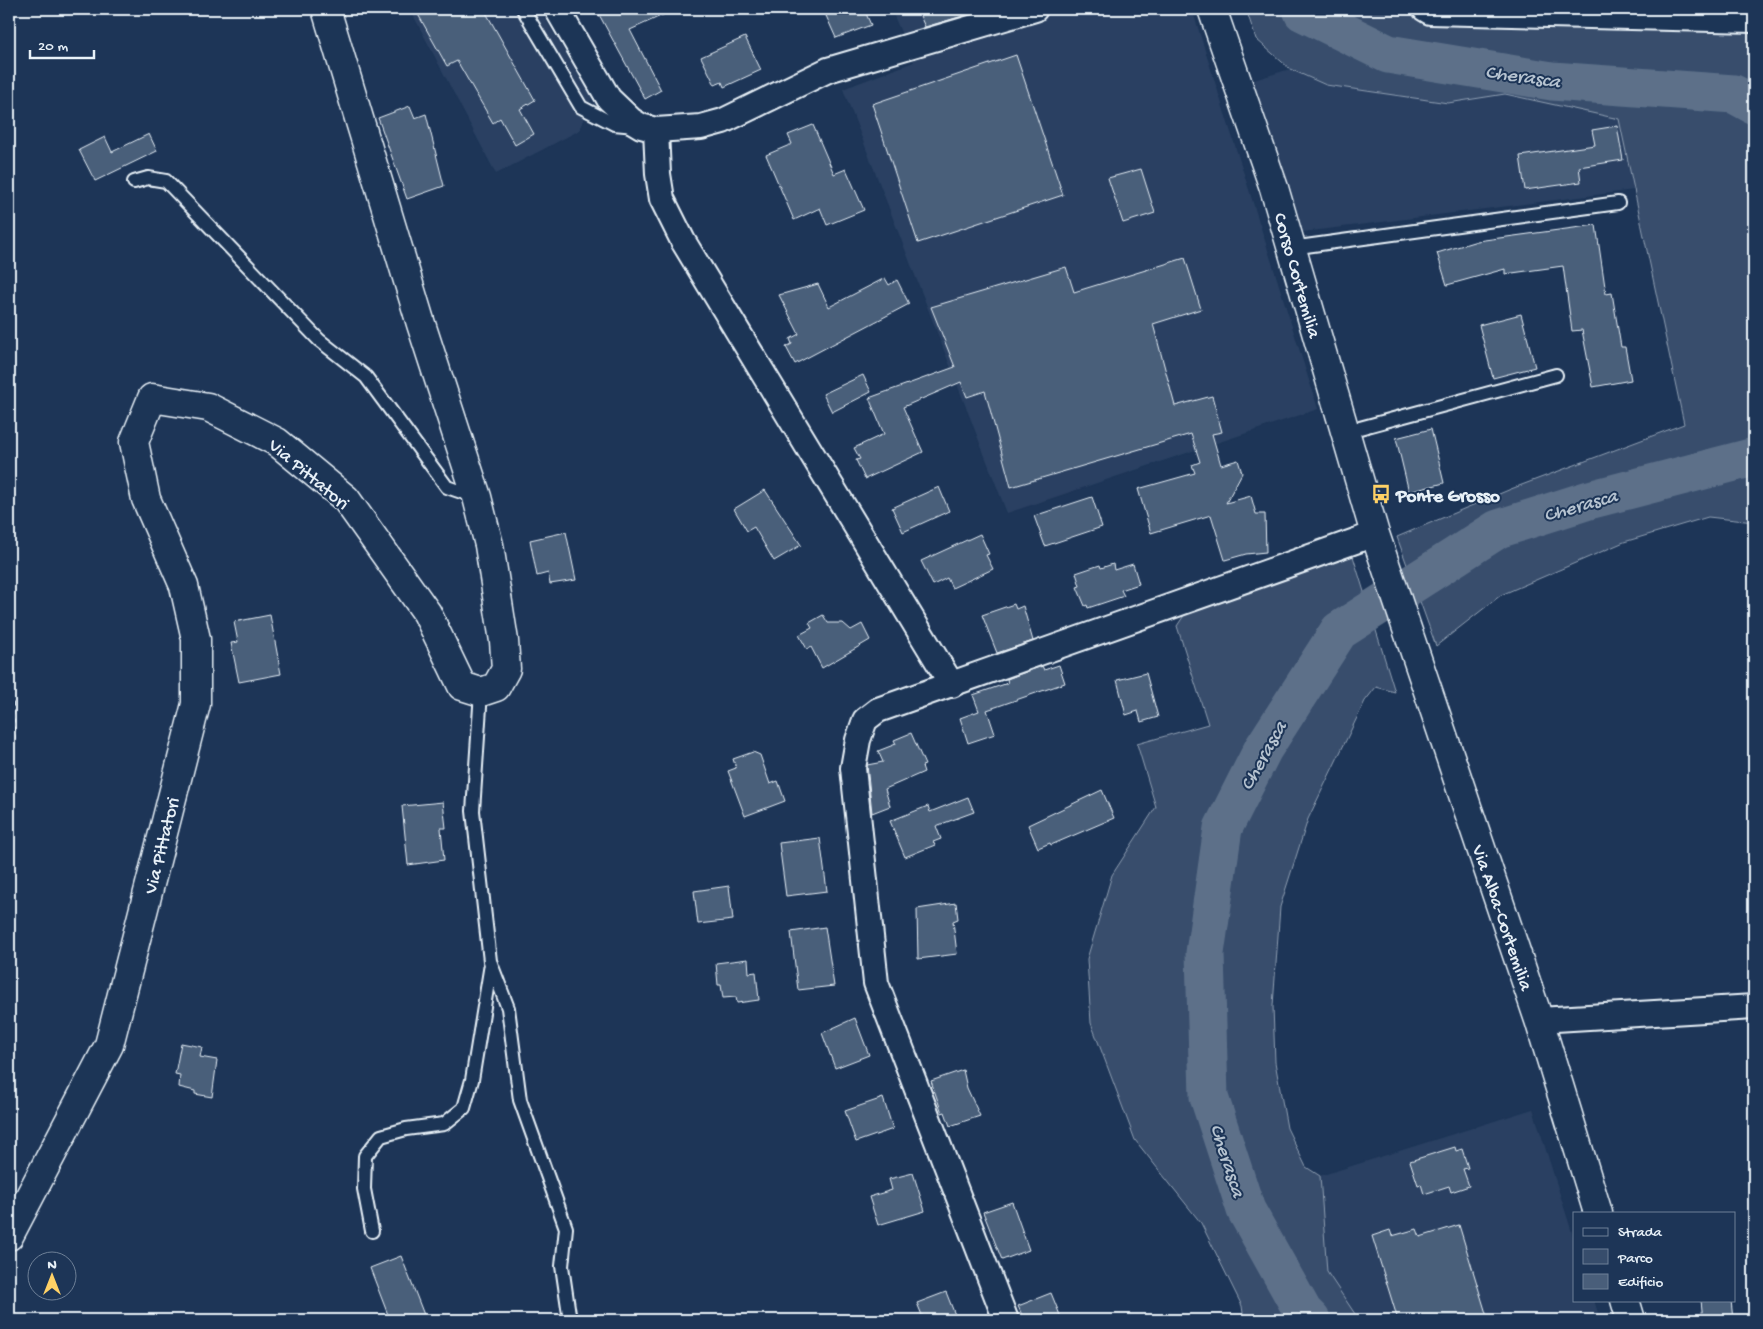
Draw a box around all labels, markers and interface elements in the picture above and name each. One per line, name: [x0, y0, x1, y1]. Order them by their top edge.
scale bar: [30, 28, 94, 60]
text: 20 m: [38, 38, 68, 56]
water label: Cherasca: [1484, 62, 1563, 95]
street label: Corso Cortemilia: [1267, 211, 1325, 343]
street label: Via Pittatori: [262, 434, 353, 516]
bus stop icon: Ponte Grosso: [1370, 483, 1392, 505]
water label: Cherasca: [1542, 485, 1622, 529]
place label: Ponte Grosso: [1395, 486, 1500, 509]
water label: Cherasca: [1237, 717, 1294, 795]
street label: Via Pittatori: [140, 795, 187, 898]
street label: Via Alba-Cortemilia: [1465, 841, 1537, 995]
water label: Cherasca: [1203, 1122, 1249, 1202]
legend: [1573, 1212, 1736, 1302]
text: Strada: [1618, 1224, 1663, 1242]
text: Parco: [1617, 1250, 1653, 1268]
north arrow: [28, 1252, 78, 1302]
text: N: [47, 1257, 57, 1274]
text: Edificio: [1618, 1274, 1664, 1292]

